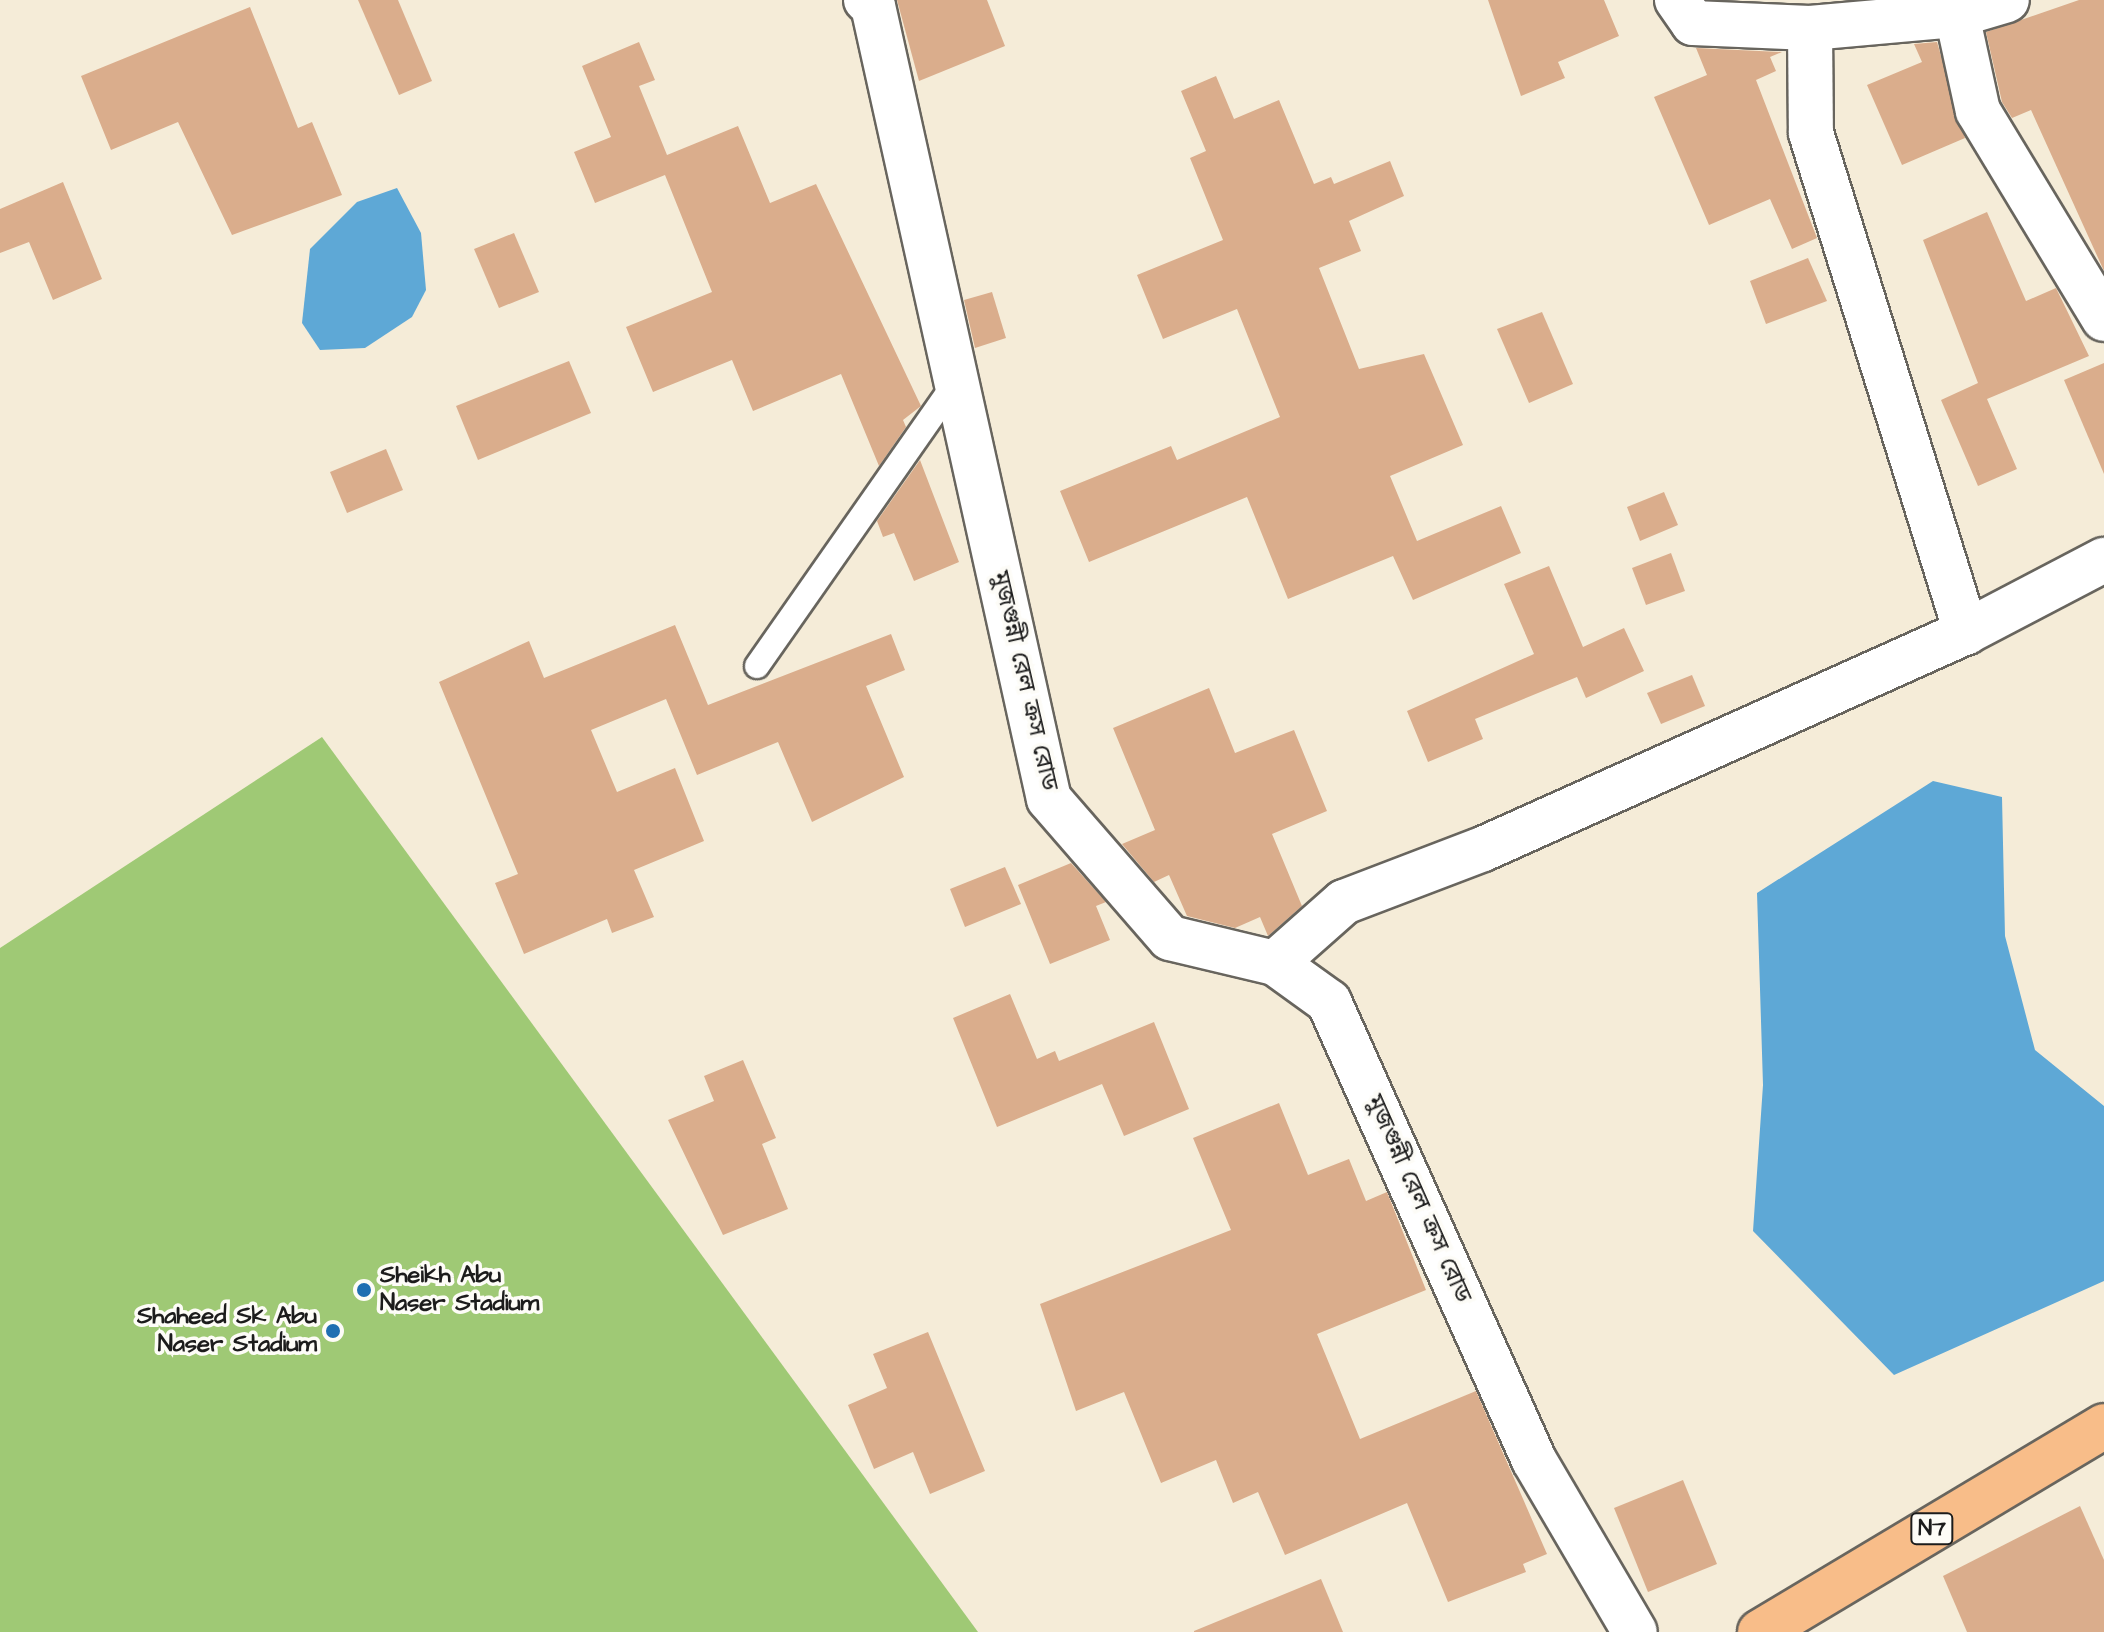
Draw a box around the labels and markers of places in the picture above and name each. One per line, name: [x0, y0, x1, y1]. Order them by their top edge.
place label: Sheikh Abu Naser Stadium: [380, 1262, 539, 1318]
marker: Sheikh Abu Naser Stadium: [355, 1281, 373, 1299]
place label: Shaheed Sk Abu Naser Stadium: [137, 1303, 317, 1359]
marker: Shaheed Sk Abu Naser Stadium: [324, 1322, 342, 1340]

